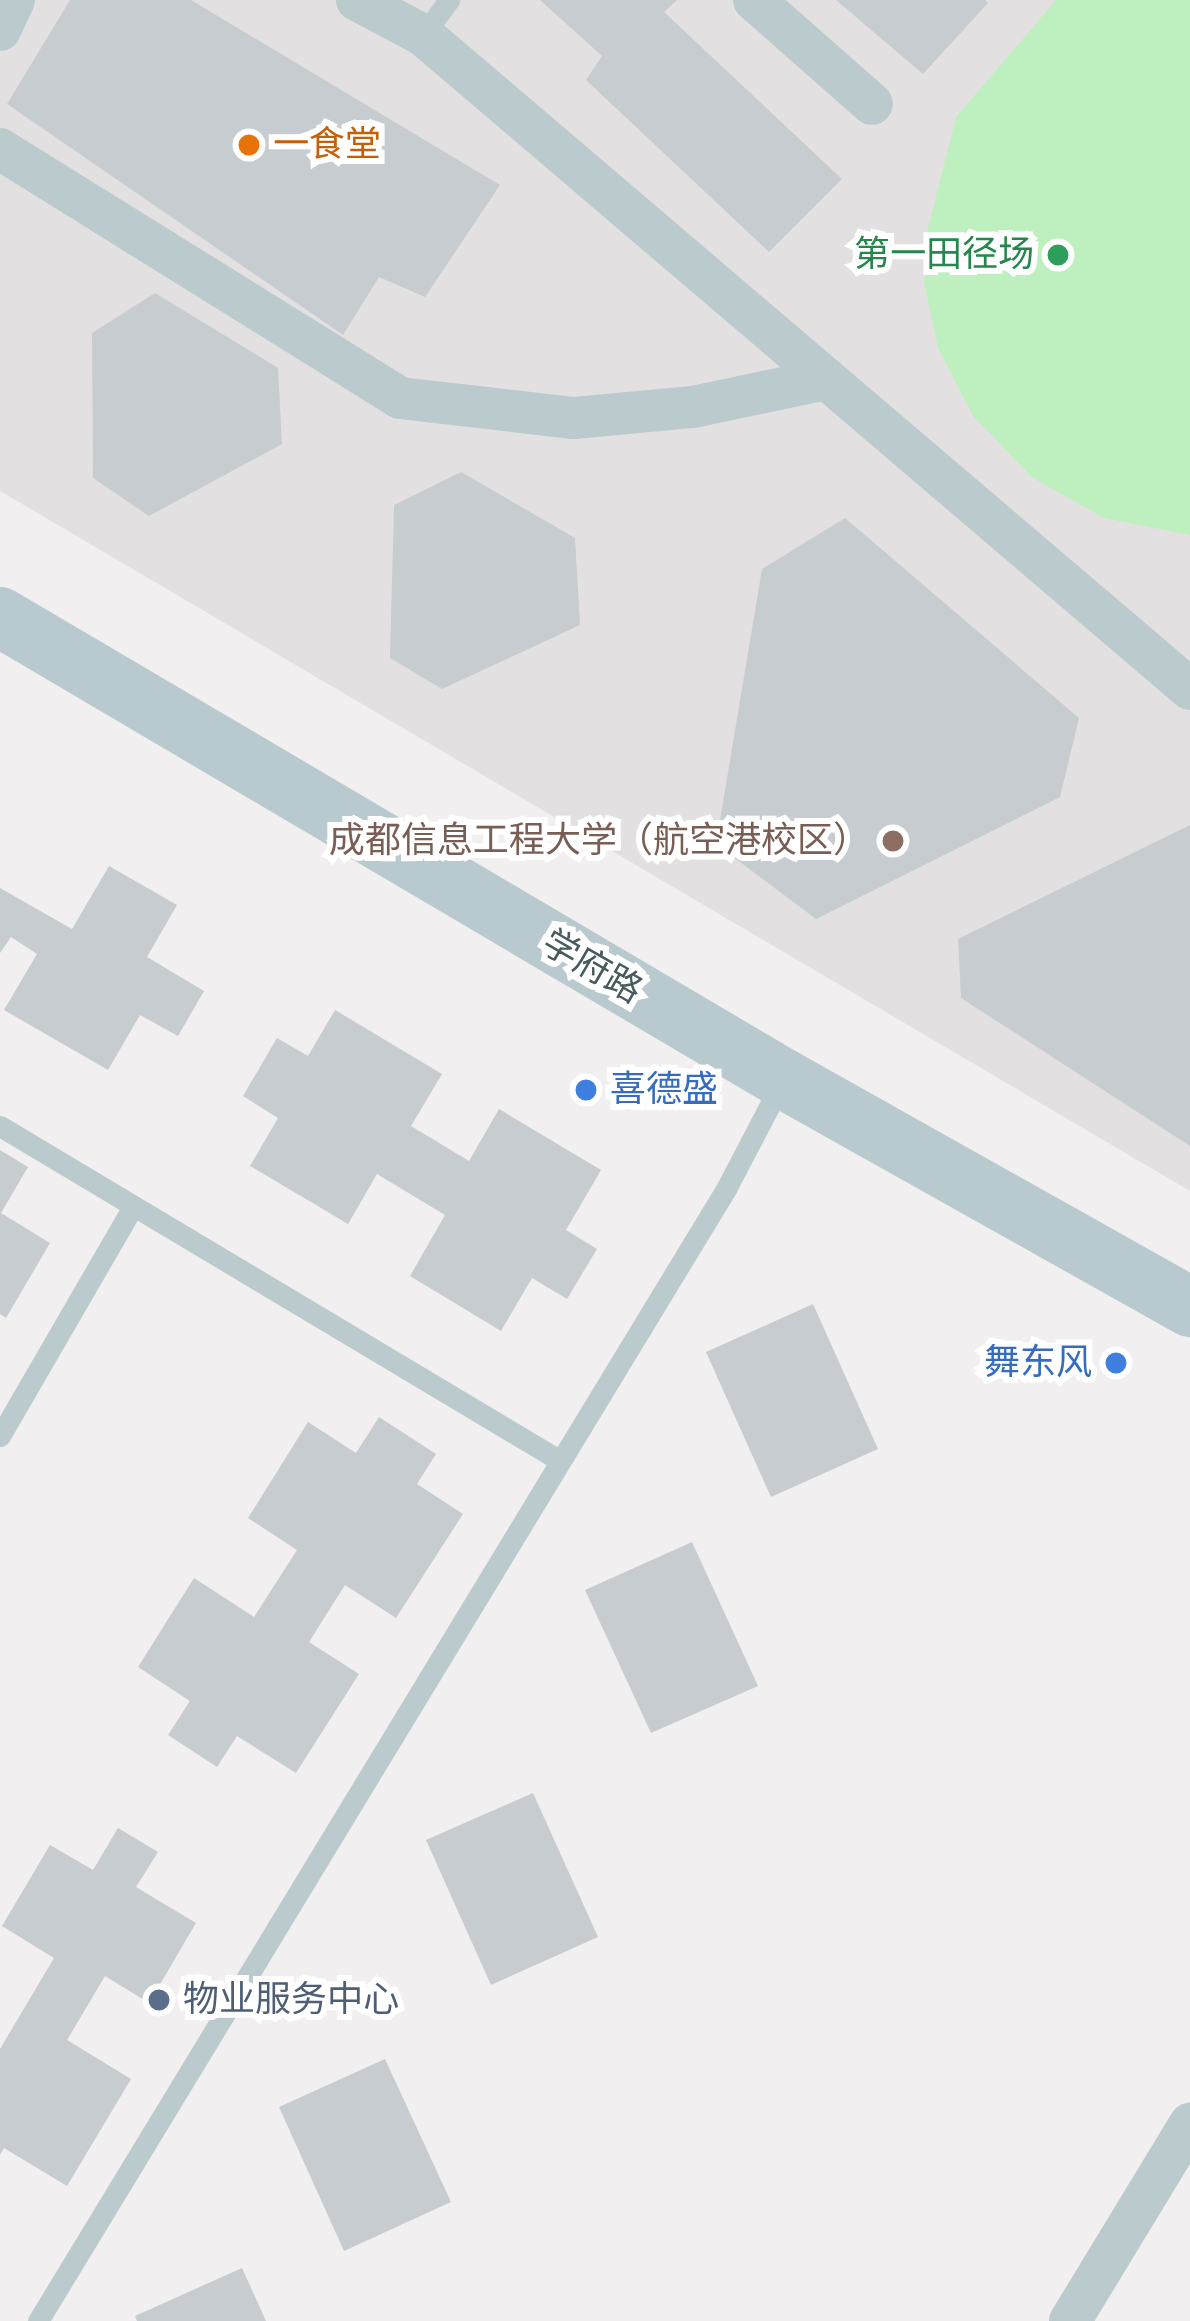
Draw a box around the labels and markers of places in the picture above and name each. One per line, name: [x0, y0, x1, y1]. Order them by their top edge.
place label: 一食堂: [273, 123, 381, 167]
marker: 一食堂: [236, 132, 262, 158]
place label: 第一田径场: [854, 233, 1034, 277]
marker: 第一田径场: [1045, 242, 1071, 268]
place label: 成都信息工程大学（航空港校区）: [329, 819, 869, 863]
marker: 成都信息工程大学（航空港校区）: [880, 828, 906, 854]
place label: 喜德盛: [610, 1068, 718, 1112]
marker: 喜德盛: [573, 1077, 599, 1103]
place label: 舞东风: [984, 1341, 1092, 1385]
marker: 舞东风: [1103, 1350, 1129, 1376]
place label: 物业服务中心: [183, 1978, 399, 2022]
marker: 物业服务中心: [146, 1987, 172, 2013]

